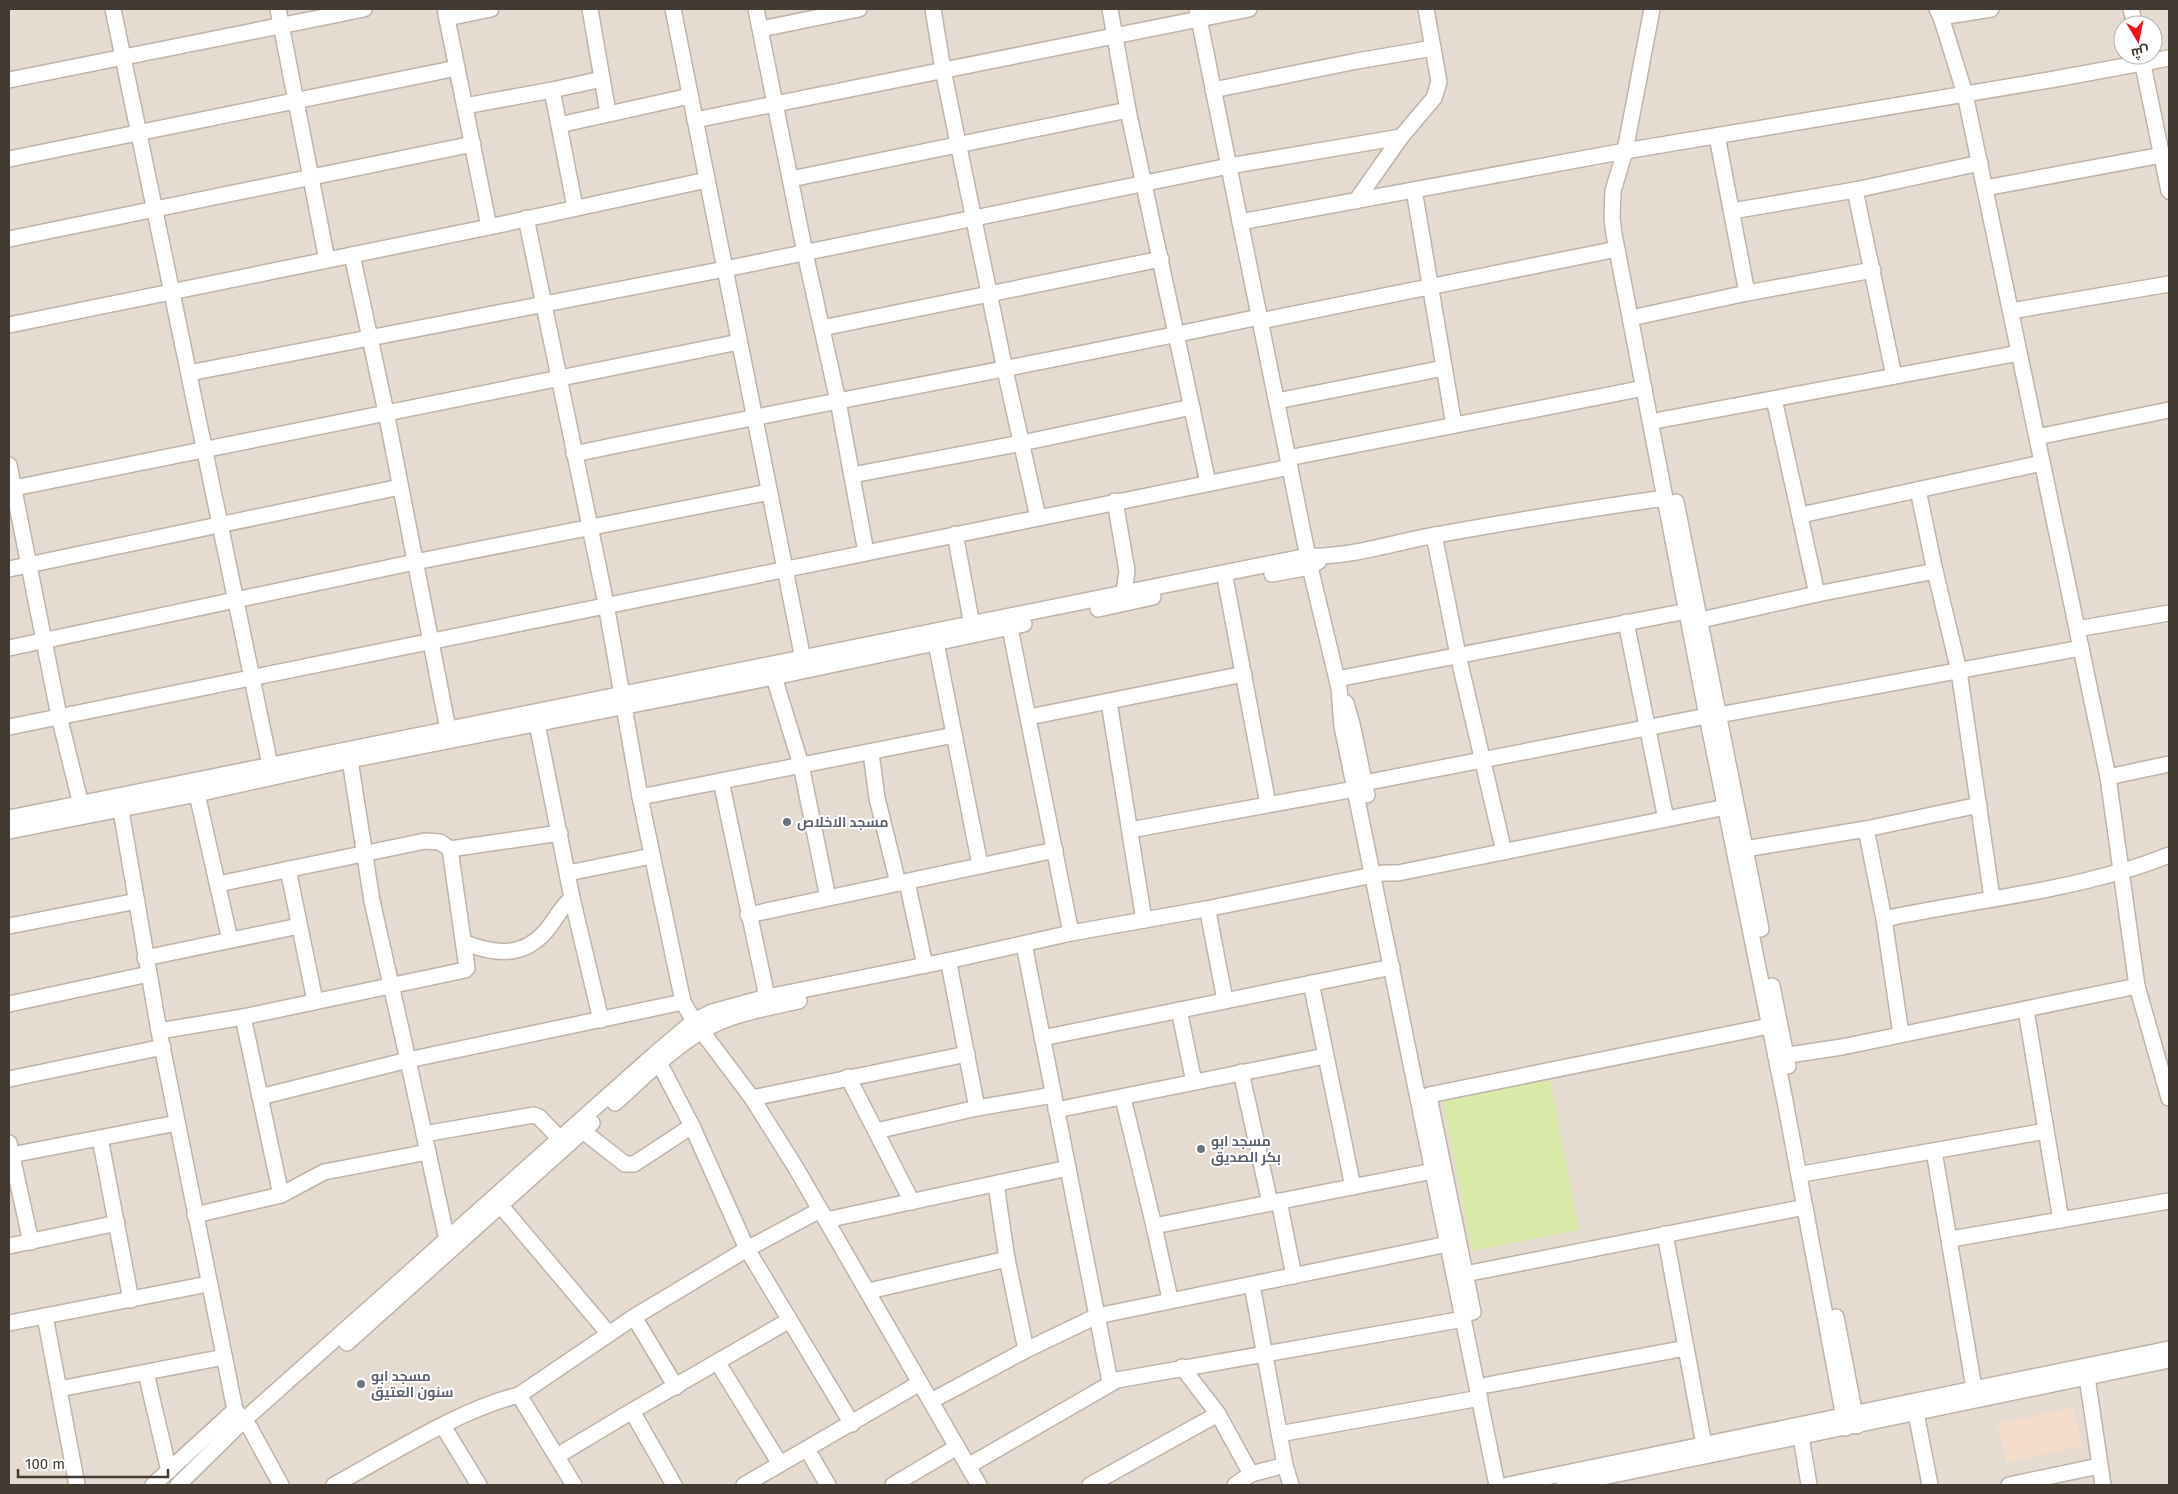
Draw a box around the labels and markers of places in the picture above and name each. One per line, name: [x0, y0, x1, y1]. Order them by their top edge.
place label: مسجد الاخلاص: [797, 814, 889, 831]
marker: مسجد الاخلاص: [781, 816, 793, 828]
place label: مسجد ابو بكر الصديق: [1211, 1133, 1281, 1166]
marker: مسجد ابو بكر الصديق: [1195, 1143, 1207, 1155]
place label: مسجد ابو سنون العتيق: [371, 1368, 453, 1401]
marker: مسجد ابو سنون العتيق: [355, 1378, 367, 1390]

